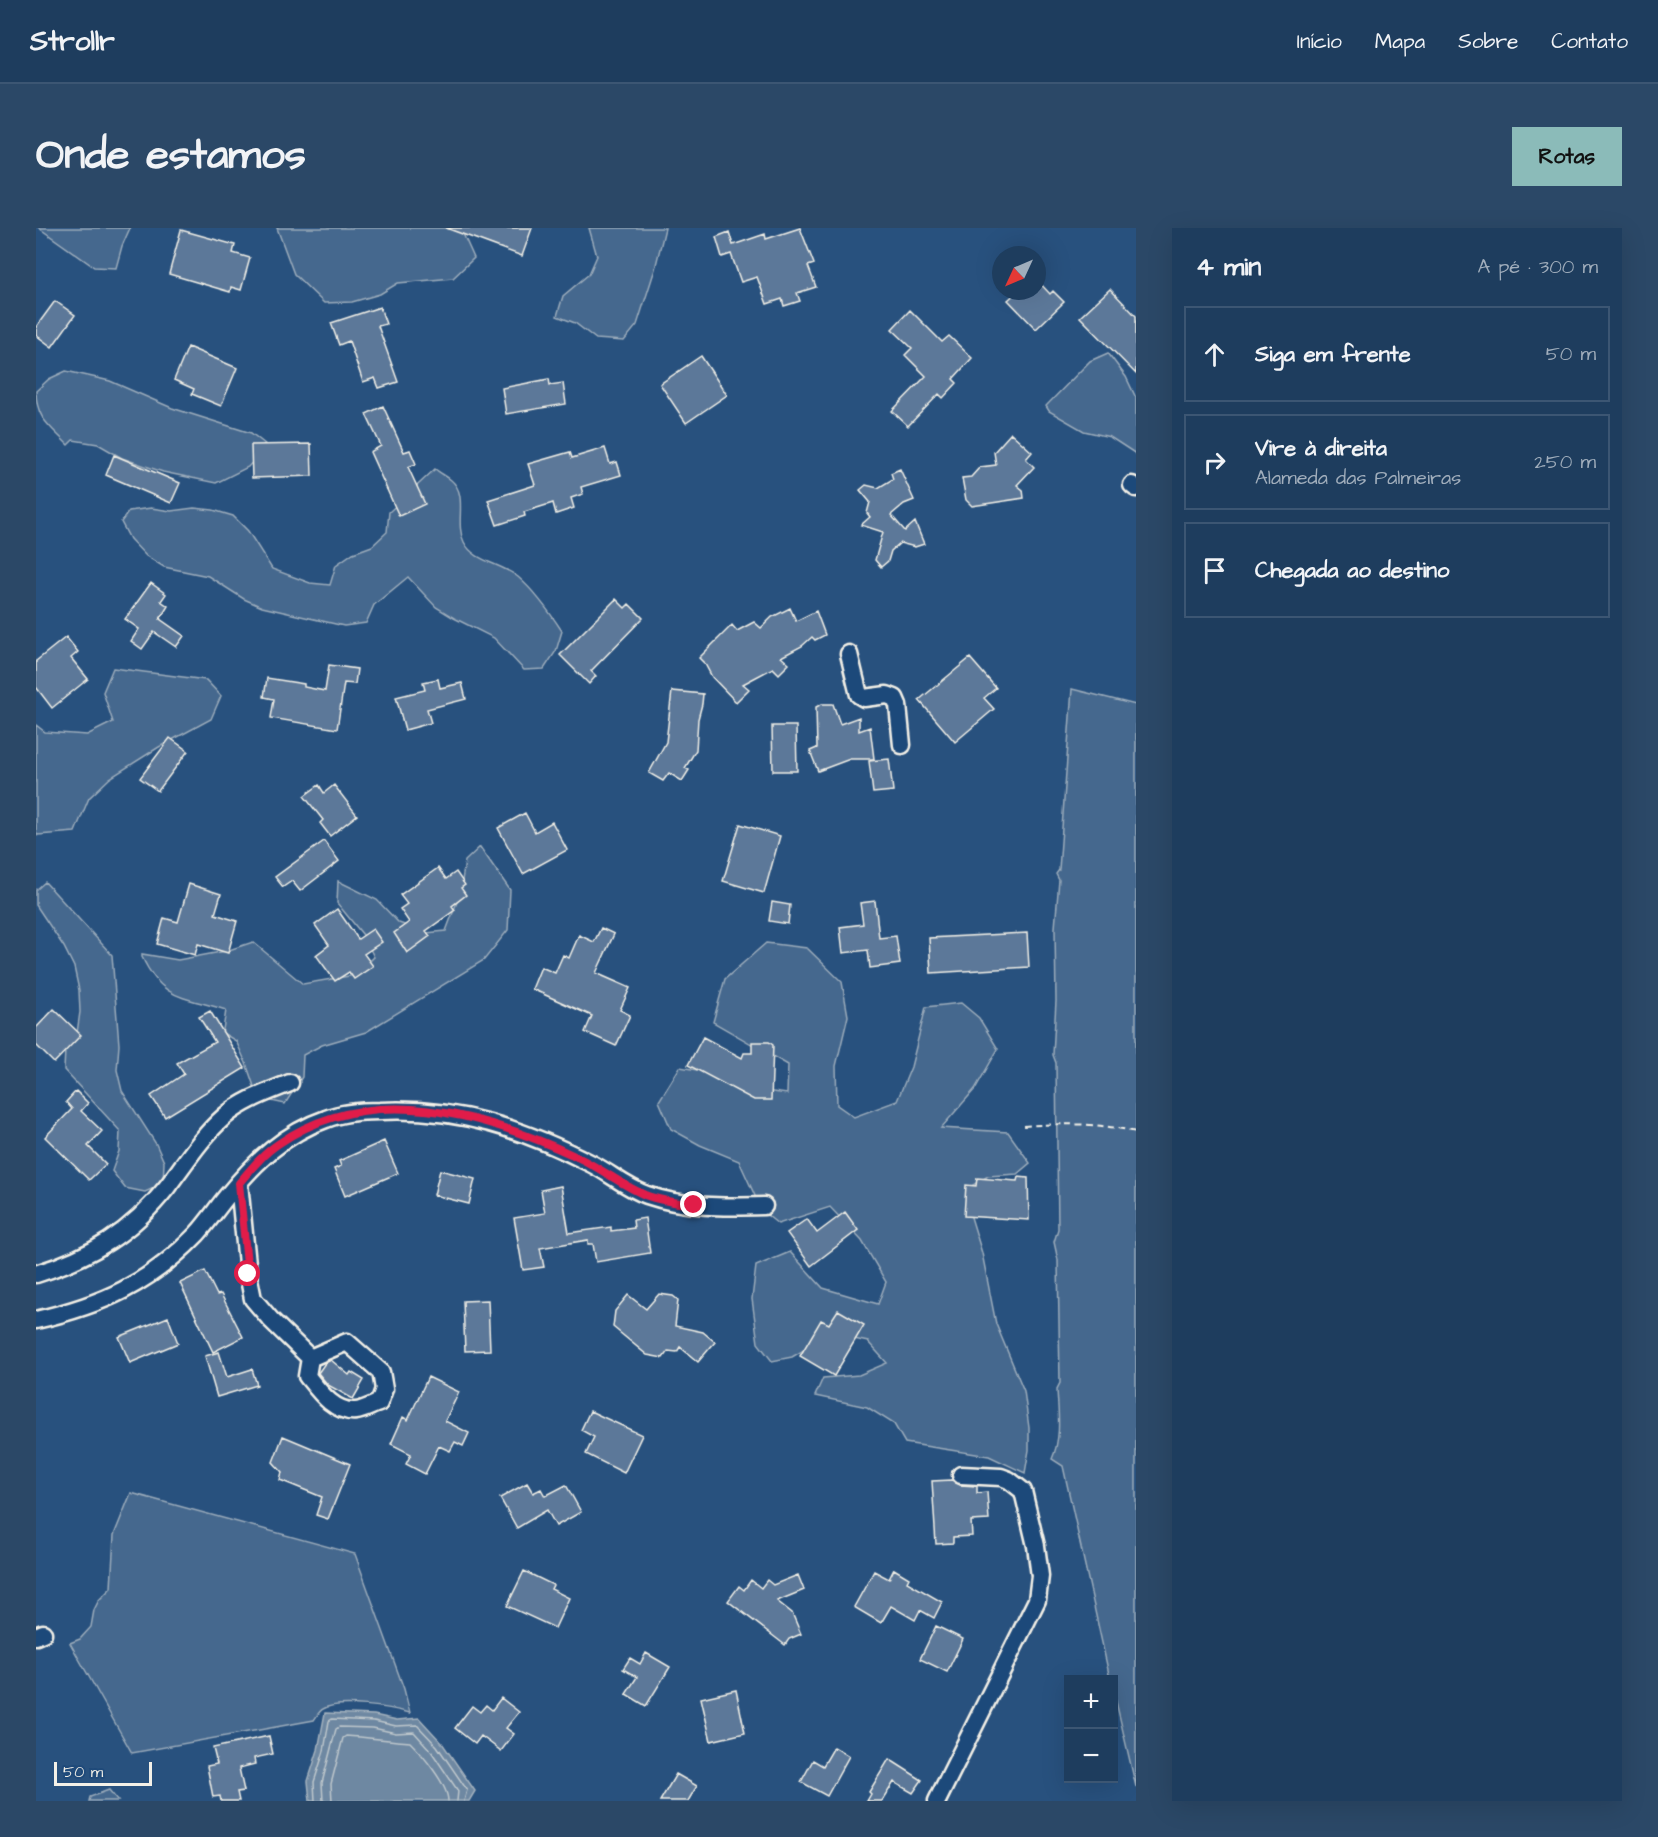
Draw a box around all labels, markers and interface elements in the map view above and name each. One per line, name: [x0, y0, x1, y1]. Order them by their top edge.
text: Strollr: [30, 22, 115, 61]
text: Início: [1297, 27, 1342, 56]
text: Mapa: [1375, 27, 1425, 56]
text: Sobre: [1458, 27, 1518, 56]
text: Contato: [1551, 27, 1628, 56]
text: Onde estamos: [36, 127, 306, 185]
button: Rotas: [1512, 127, 1622, 186]
north arrow: [992, 246, 1046, 300]
text: 4 min: [1196, 249, 1261, 285]
text: A pé · 300 m: [1477, 253, 1598, 281]
icon: ahead: [1198, 338, 1231, 371]
text: Siga em frente: [1255, 339, 1411, 370]
text: 50 m: [1546, 340, 1596, 368]
text: Vire à direita: [1255, 433, 1387, 464]
icon: right: [1198, 446, 1231, 479]
text: 250 m: [1534, 448, 1596, 476]
text: Alameda das Palmeiras: [1255, 464, 1461, 492]
icon: arrive: [1198, 554, 1231, 587]
text: Chegada ao destino: [1255, 555, 1449, 586]
route end: [680, 1191, 706, 1217]
route start: [234, 1260, 260, 1286]
map controls: [1064, 1675, 1118, 1783]
button: +: [1064, 1675, 1118, 1729]
button: −: [1064, 1729, 1118, 1783]
scale bar: [54, 1759, 152, 1786]
text: 50 m: [63, 1761, 103, 1783]

